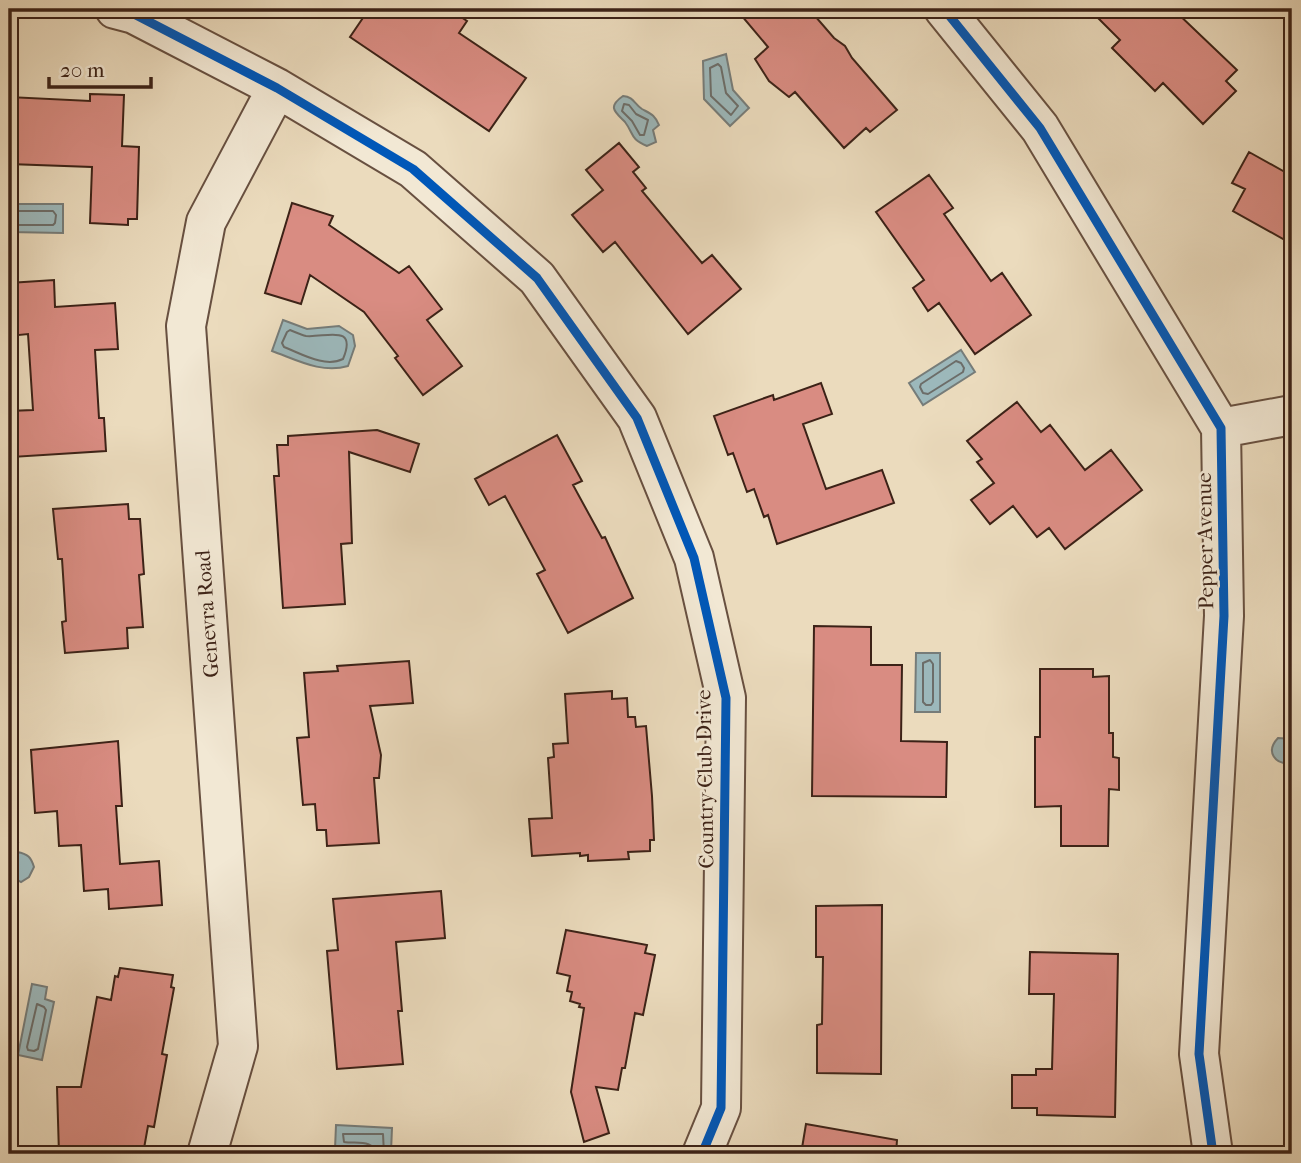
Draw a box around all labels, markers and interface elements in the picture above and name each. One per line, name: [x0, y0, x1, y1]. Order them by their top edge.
scale bar: [49, 46, 150, 90]
text: 20 m: [60, 58, 105, 82]
street label: Pepper Avenue: [1192, 472, 1218, 610]
street label: Genevra Road: [191, 549, 223, 679]
street label: Country Club Drive: [691, 689, 719, 869]

